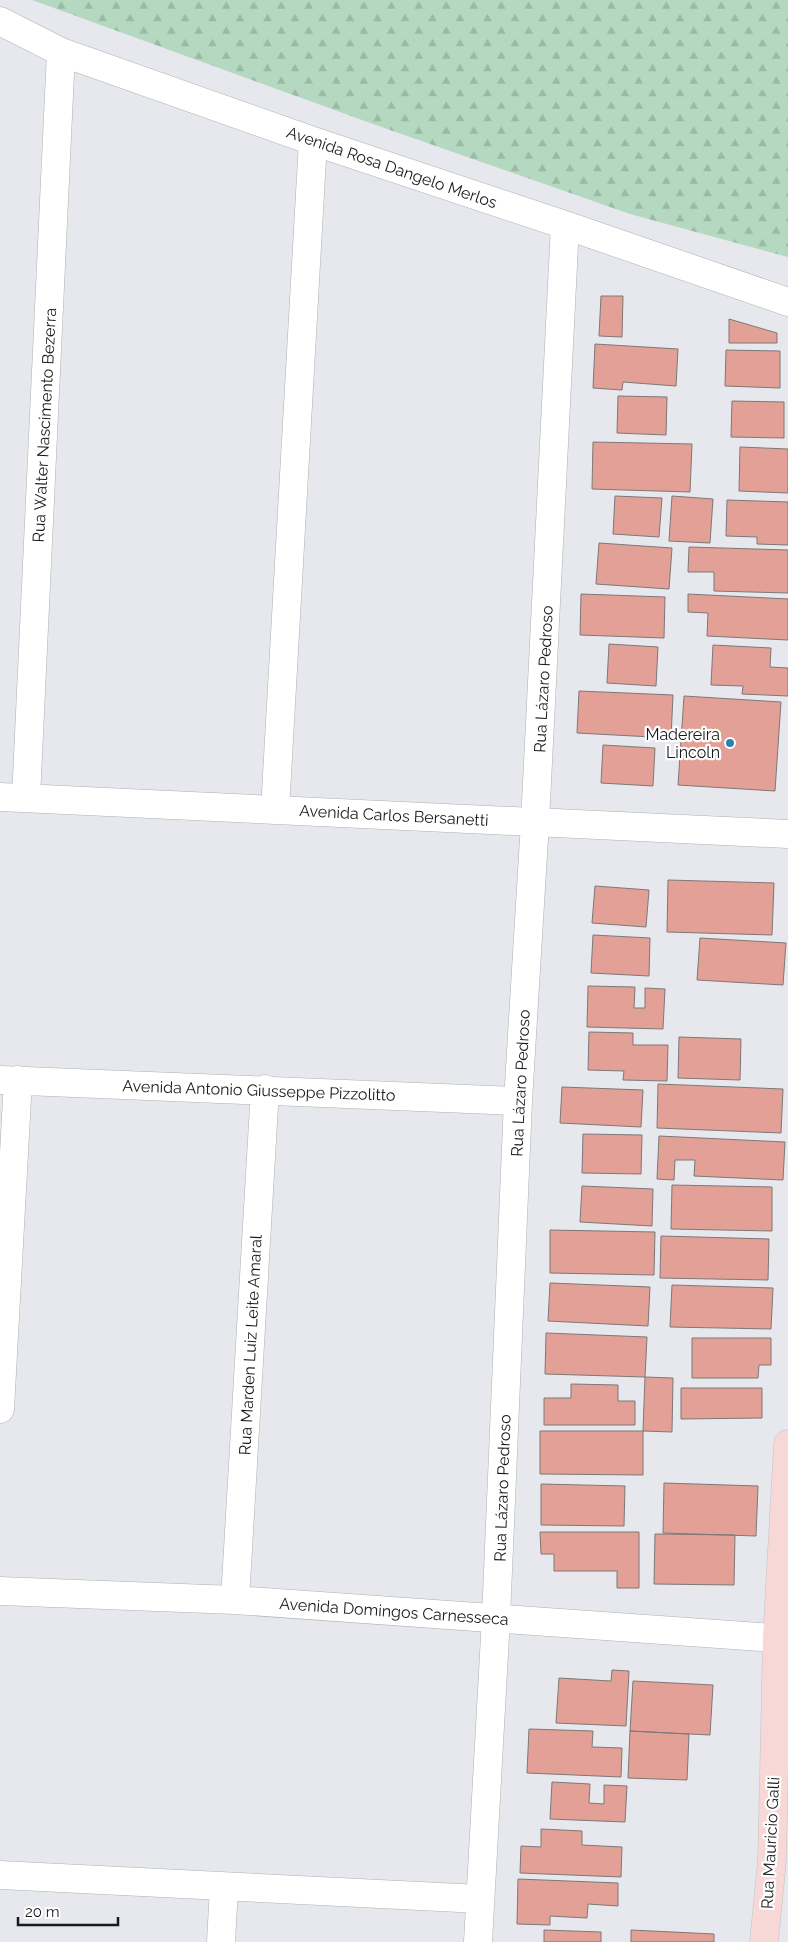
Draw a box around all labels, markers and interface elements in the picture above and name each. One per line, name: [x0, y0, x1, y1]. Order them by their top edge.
street label: Avenida Rosa Dangelo Merlos: [284, 123, 500, 212]
street label: Rua Walter Nascimento Bezerra: [29, 307, 60, 543]
street label: Rua Lázaro Pedroso: [530, 605, 557, 753]
place label: Madereira Lincoln: [645, 725, 720, 762]
marker: Madereira Lincoln: [724, 737, 736, 749]
street label: Avenida Carlos Bersanetti: [299, 801, 489, 830]
street label: Rua Lázaro Pedroso: [507, 1009, 534, 1157]
street label: Avenida Antonio Giusseppe Pizzolitto: [122, 1076, 396, 1105]
street label: Rua Marden Luiz Leite Amaral: [235, 1234, 266, 1456]
street label: Rua Lázaro Pedroso: [490, 1414, 515, 1562]
street label: Avenida Domingos Carnesseca: [279, 1594, 509, 1629]
street label: Rua Mauricio Galli: [758, 1777, 783, 1910]
scale bar: [18, 1894, 118, 1926]
text: 20 m: [25, 1903, 60, 1921]

